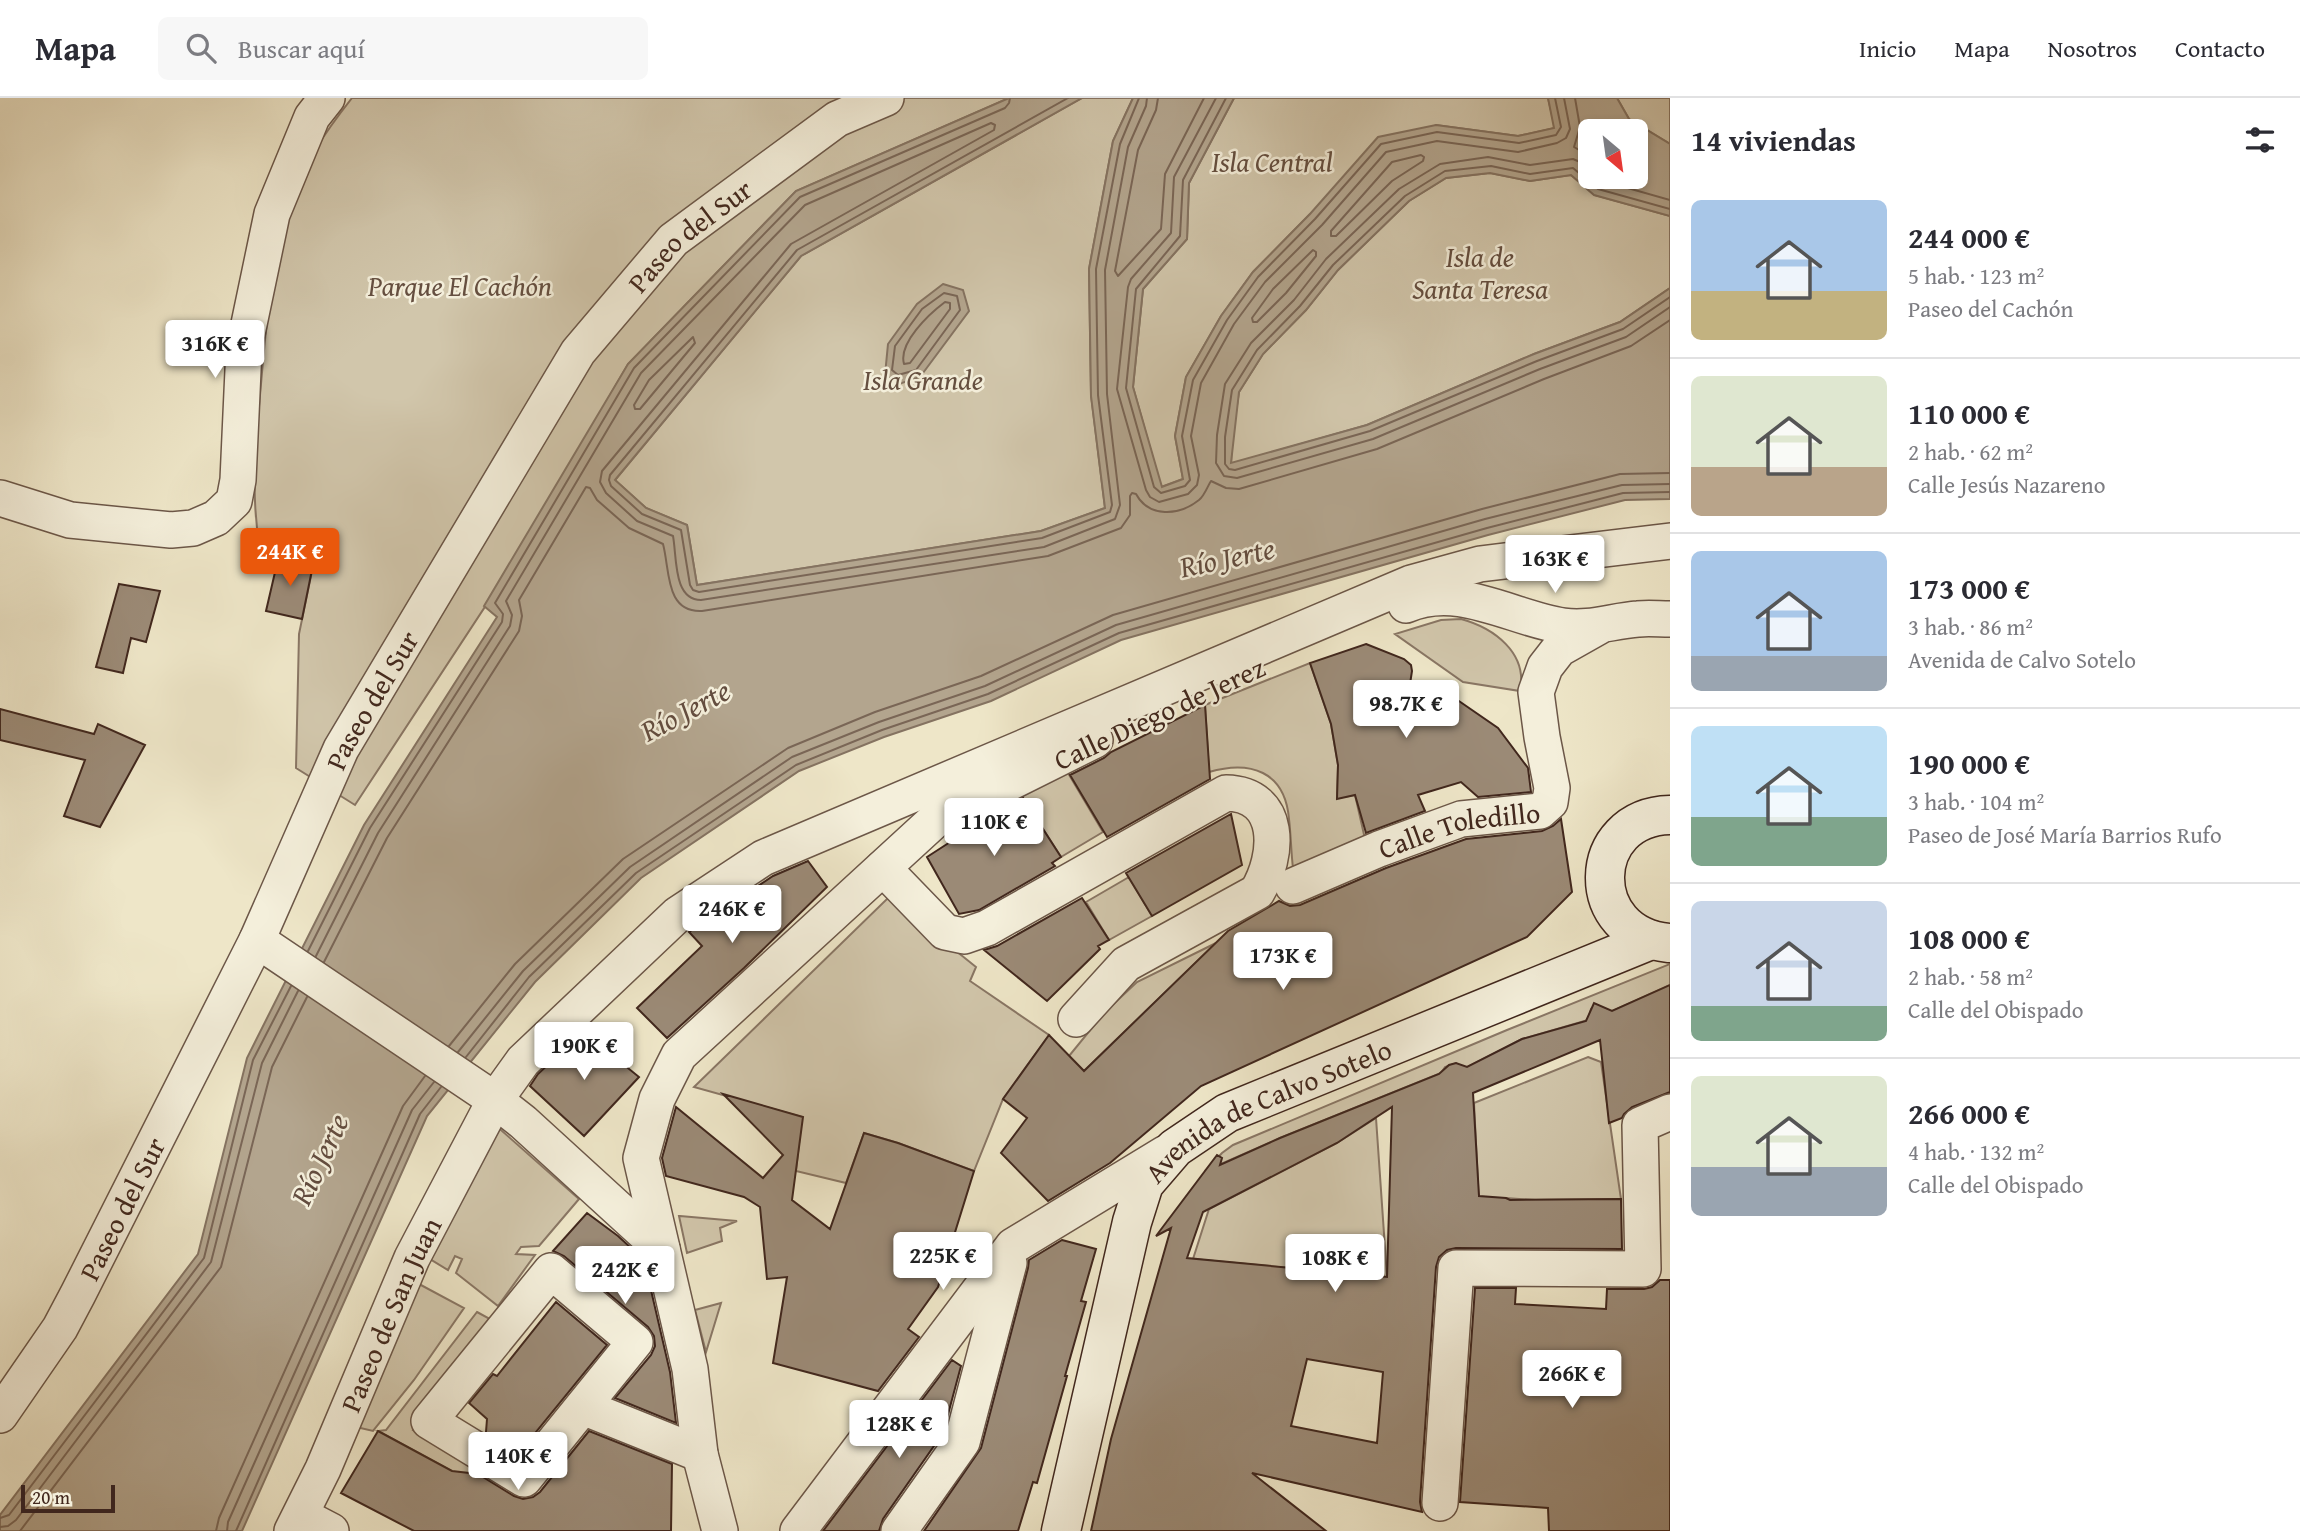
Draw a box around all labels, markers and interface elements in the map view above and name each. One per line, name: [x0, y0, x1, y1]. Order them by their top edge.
search box: [158, 17, 648, 80]
text: Mapa: [35, 24, 116, 72]
icon: search: [182, 29, 220, 67]
text: Buscar aquí: [238, 29, 365, 68]
text: Inicio: [1859, 31, 1916, 66]
text: Mapa: [1954, 31, 2010, 66]
text: Nosotros: [2048, 31, 2137, 66]
text: Contacto: [2175, 31, 2265, 66]
text: 14 viviendas: [1691, 118, 1856, 162]
north arrow: [1578, 119, 1648, 189]
map controls: [1578, 119, 1648, 189]
icon: filters: [2241, 121, 2279, 159]
park label: Isla Central: [1211, 141, 1333, 182]
street label: Paseo del Sur: [617, 168, 760, 301]
text: 244 000 €: [1908, 215, 2030, 259]
icon: home: [1747, 228, 1831, 312]
park label: Isla de Santa Teresa: [1412, 236, 1548, 309]
text: 5 hab. · 123 m²: [1908, 259, 2044, 292]
park label: Parque El Cachón: [367, 265, 552, 306]
text: Paseo del Cachón: [1908, 292, 2073, 325]
pin: 316K €: [158, 320, 272, 380]
text: 316K €: [181, 326, 249, 359]
park label: Isla Grande: [863, 359, 983, 400]
text: 110 000 €: [1908, 391, 2030, 435]
icon: home: [1747, 404, 1831, 488]
text: 2 hab. · 62 m²: [1908, 435, 2033, 468]
text: Calle Jesús Nazareno: [1908, 468, 2105, 501]
water label: Río Jerte: [1174, 525, 1279, 589]
pin: 244K €: [233, 528, 347, 588]
text: 244K €: [256, 534, 324, 567]
pin: 163K €: [1498, 536, 1612, 595]
text: 163K €: [1521, 541, 1589, 574]
text: 173 000 €: [1908, 566, 2030, 610]
icon: home: [1747, 579, 1831, 663]
text: 3 hab. · 86 m²: [1908, 610, 2033, 643]
street label: Paseo del Sur: [314, 622, 428, 776]
text: Avenida de Calvo Sotelo: [1908, 643, 2136, 676]
street label: Calle Diego de Jerez: [1047, 646, 1271, 780]
water label: Río Jerte: [631, 668, 738, 753]
pin: 98.7K €: [1341, 680, 1471, 740]
text: 98.7K €: [1369, 686, 1443, 719]
text: 190 000 €: [1908, 741, 2030, 785]
icon: home: [1747, 754, 1831, 838]
text: 3 hab. · 104 m²: [1908, 785, 2044, 818]
street label: Calle Toledillo: [1372, 791, 1542, 868]
pin: 110K €: [937, 798, 1051, 858]
text: 110K €: [960, 804, 1028, 837]
text: Paseo de José María Barrios Rufo: [1908, 818, 2222, 851]
pin: 246K €: [675, 886, 789, 945]
text: 246K €: [698, 891, 766, 924]
text: 108 000 €: [1908, 916, 2030, 960]
icon: home: [1747, 929, 1831, 1013]
pin: 173K €: [1226, 932, 1340, 992]
text: 173K €: [1249, 938, 1317, 971]
text: 2 hab. · 58 m²: [1908, 960, 2033, 993]
text: Calle del Obispado: [1908, 993, 2084, 1026]
pin: 190K €: [527, 1023, 641, 1082]
text: 190K €: [550, 1028, 618, 1061]
street label: Avenida de Calvo Sotelo: [1134, 1028, 1397, 1191]
text: 266 000 €: [1908, 1091, 2030, 1135]
icon: home: [1747, 1104, 1831, 1188]
water label: Río Jerte: [278, 1106, 359, 1213]
street label: Paseo del Sur: [68, 1129, 175, 1287]
text: 4 hab. · 132 m²: [1908, 1135, 2044, 1168]
text: Calle del Obispado: [1908, 1168, 2084, 1201]
street label: Paseo de San Juan: [329, 1209, 451, 1418]
pin: 225K €: [886, 1232, 1000, 1292]
pin: 108K €: [1278, 1234, 1392, 1294]
text: 225K €: [909, 1238, 977, 1271]
text: 108K €: [1301, 1240, 1369, 1273]
pin: 242K €: [568, 1246, 682, 1306]
text: 242K €: [591, 1252, 659, 1285]
pin: 266K €: [1515, 1350, 1629, 1410]
text: 266K €: [1538, 1356, 1606, 1389]
pin: 128K €: [842, 1400, 956, 1460]
text: 128K €: [865, 1406, 933, 1439]
pin: 140K €: [461, 1432, 575, 1492]
text: 140K €: [484, 1438, 552, 1471]
scale bar: [21, 1482, 116, 1514]
text: 20 m: [32, 1483, 70, 1511]

